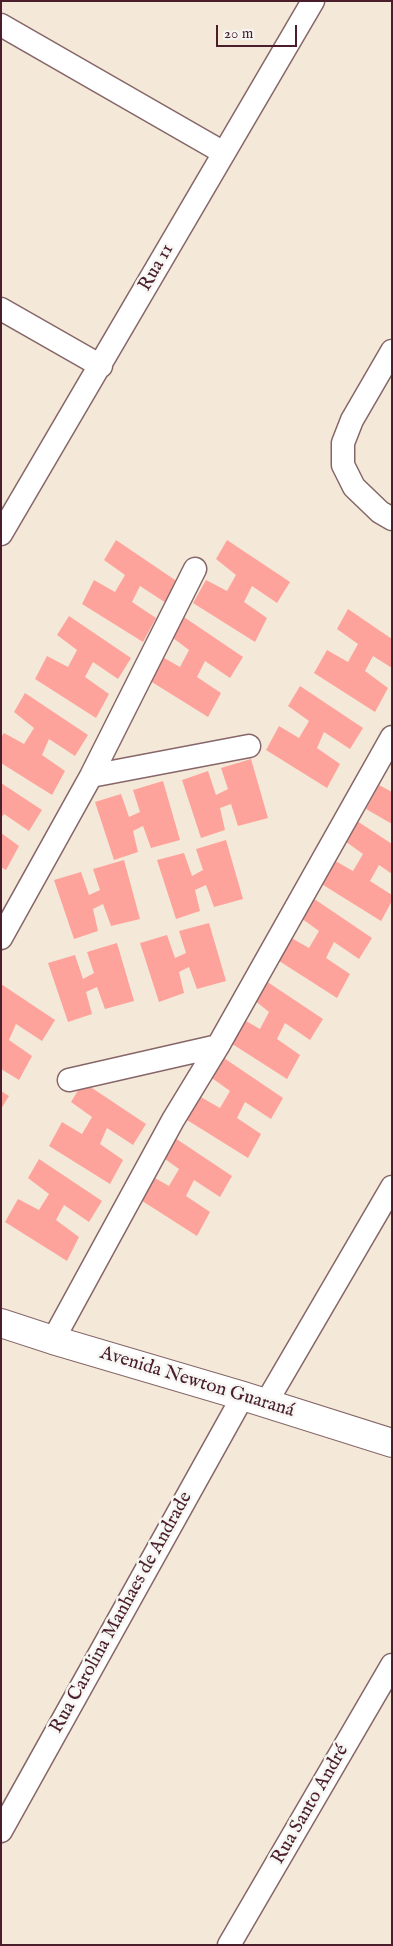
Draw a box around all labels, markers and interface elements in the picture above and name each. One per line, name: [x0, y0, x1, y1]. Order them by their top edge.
scale bar: [218, 15, 299, 47]
text: 20 m: [224, 24, 253, 43]
street label: Rua 11: [134, 240, 180, 296]
street label: Avenida Newton Guaraná: [97, 1343, 297, 1423]
street label: Rua Carolina Manhaes de Andrade: [46, 1488, 198, 1738]
street label: Rua Santo André: [268, 1741, 354, 1869]

